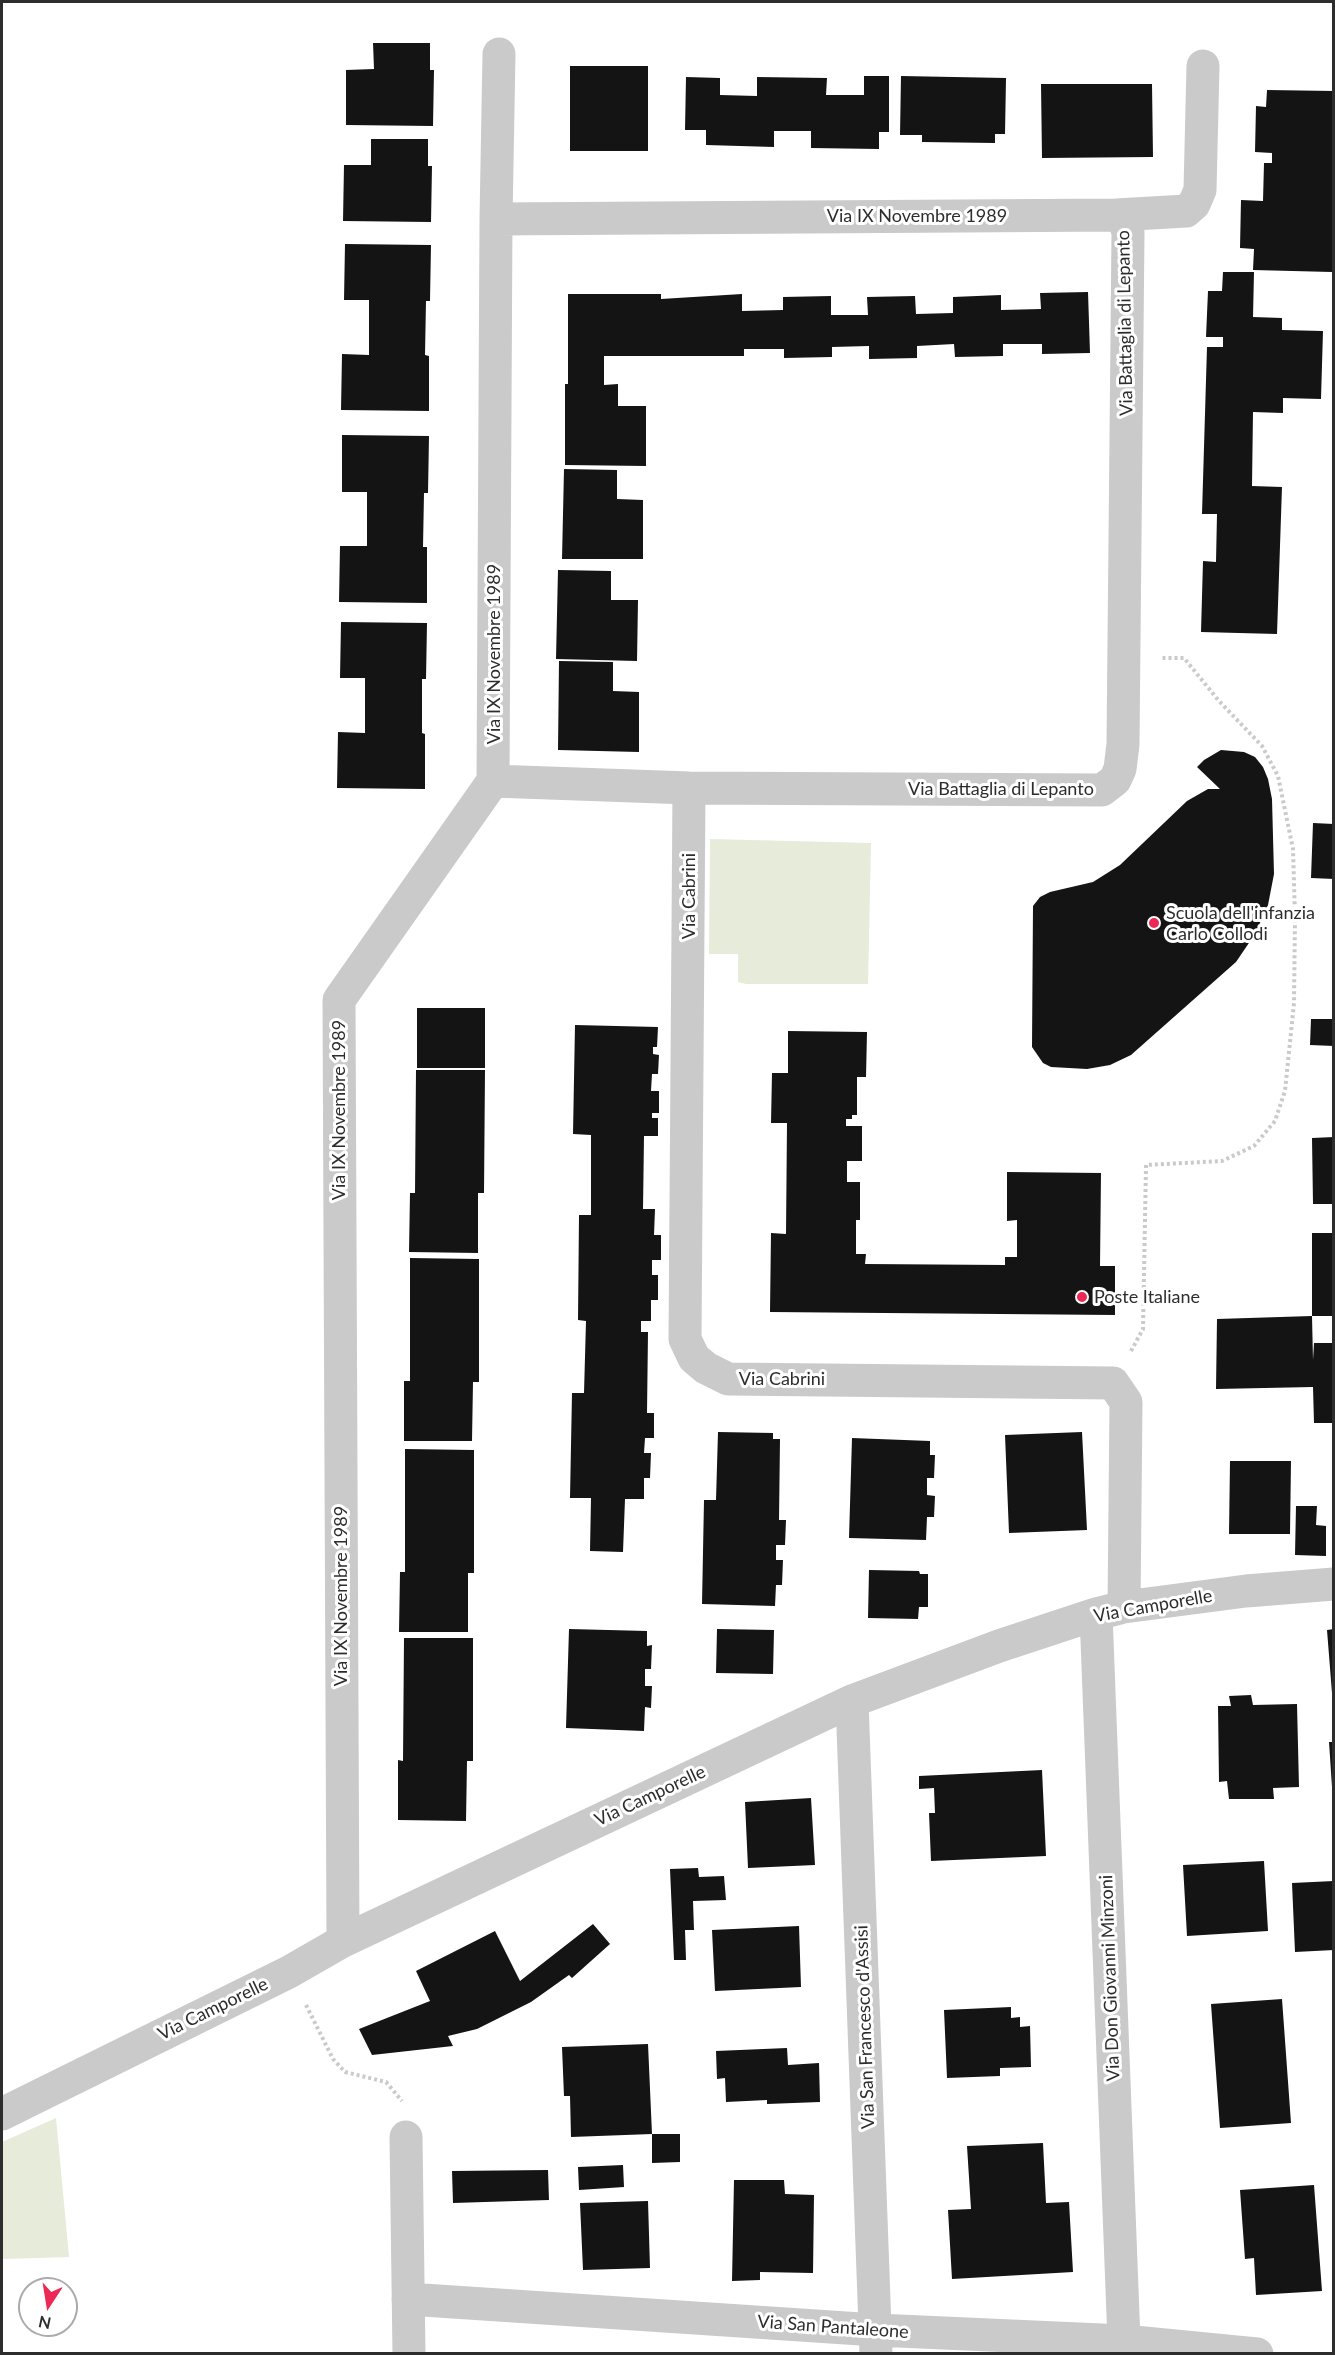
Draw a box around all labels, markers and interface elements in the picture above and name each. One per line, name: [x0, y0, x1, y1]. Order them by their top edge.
street label: Via IX Novembre 1989: [827, 205, 1007, 227]
street label: Via Battaglia di Lepanto: [1113, 230, 1137, 416]
street label: Via IX Novembre 1989: [483, 564, 505, 744]
street label: Via Battaglia di Lepanto: [908, 778, 1094, 800]
street label: Via Cabrini: [678, 853, 700, 939]
place label: Scuola dell'infanzia Carlo Collodi: [1166, 902, 1315, 944]
marker: Scuola dell'infanzia Carlo Collodi: [1147, 916, 1161, 930]
street label: Via IX Novembre 1989: [328, 1020, 350, 1200]
place label: Poste Italiane: [1094, 1286, 1200, 1308]
marker: Poste Italiane: [1075, 1290, 1089, 1304]
street label: Via Cabrini: [739, 1368, 825, 1390]
street label: Via IX Novembre 1989: [330, 1506, 352, 1686]
street label: Via Camporelle: [1092, 1585, 1214, 1627]
street label: Via Camporelle: [591, 1761, 709, 1831]
street label: Via Don Giovanni Minzoni: [1096, 1875, 1124, 2081]
street label: Via San Francesco d'Assisi: [851, 1925, 879, 2129]
street label: Via Camporelle: [154, 1973, 272, 2045]
north arrow: [18, 2277, 78, 2337]
street label: Via San Pantaleone: [757, 2311, 909, 2343]
text: N: [37, 2313, 53, 2334]

